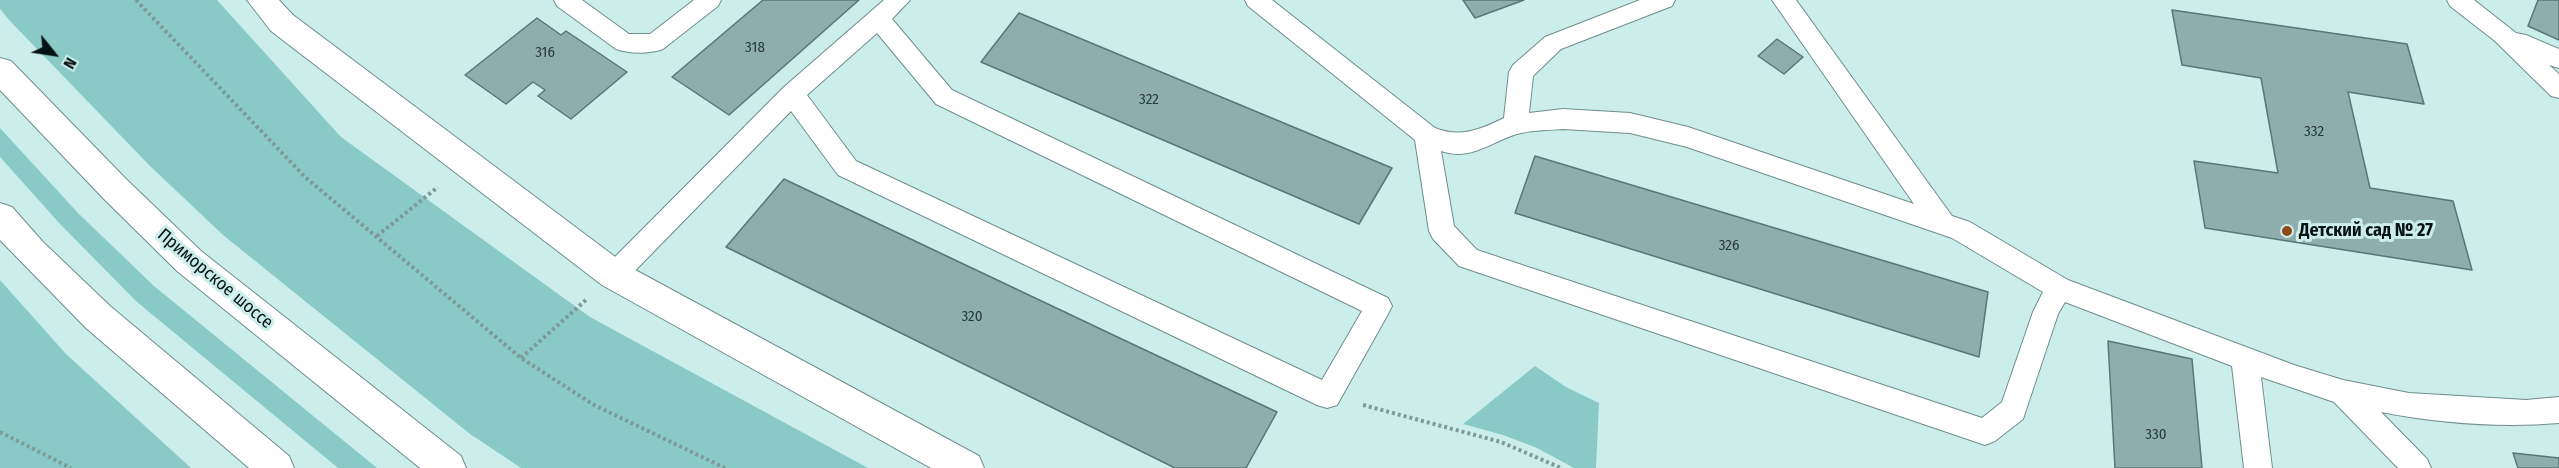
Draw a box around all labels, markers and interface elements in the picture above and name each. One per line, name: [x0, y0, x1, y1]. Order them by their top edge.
north arrow: [24, 24, 84, 84]
house number: 318: [745, 39, 765, 57]
house number: 316: [535, 44, 555, 62]
text: N: [59, 54, 81, 72]
house number: 322: [1139, 91, 1159, 109]
house number: 332: [2304, 123, 2324, 141]
place label: Детский сад № 27: [2299, 220, 2433, 242]
street label: Приморское шоссе: [153, 224, 277, 334]
marker: Детский сад № 27: [2280, 224, 2294, 238]
house number: 326: [1719, 237, 1739, 255]
house number: 320: [961, 308, 983, 326]
house number: 330: [2145, 426, 2167, 444]

